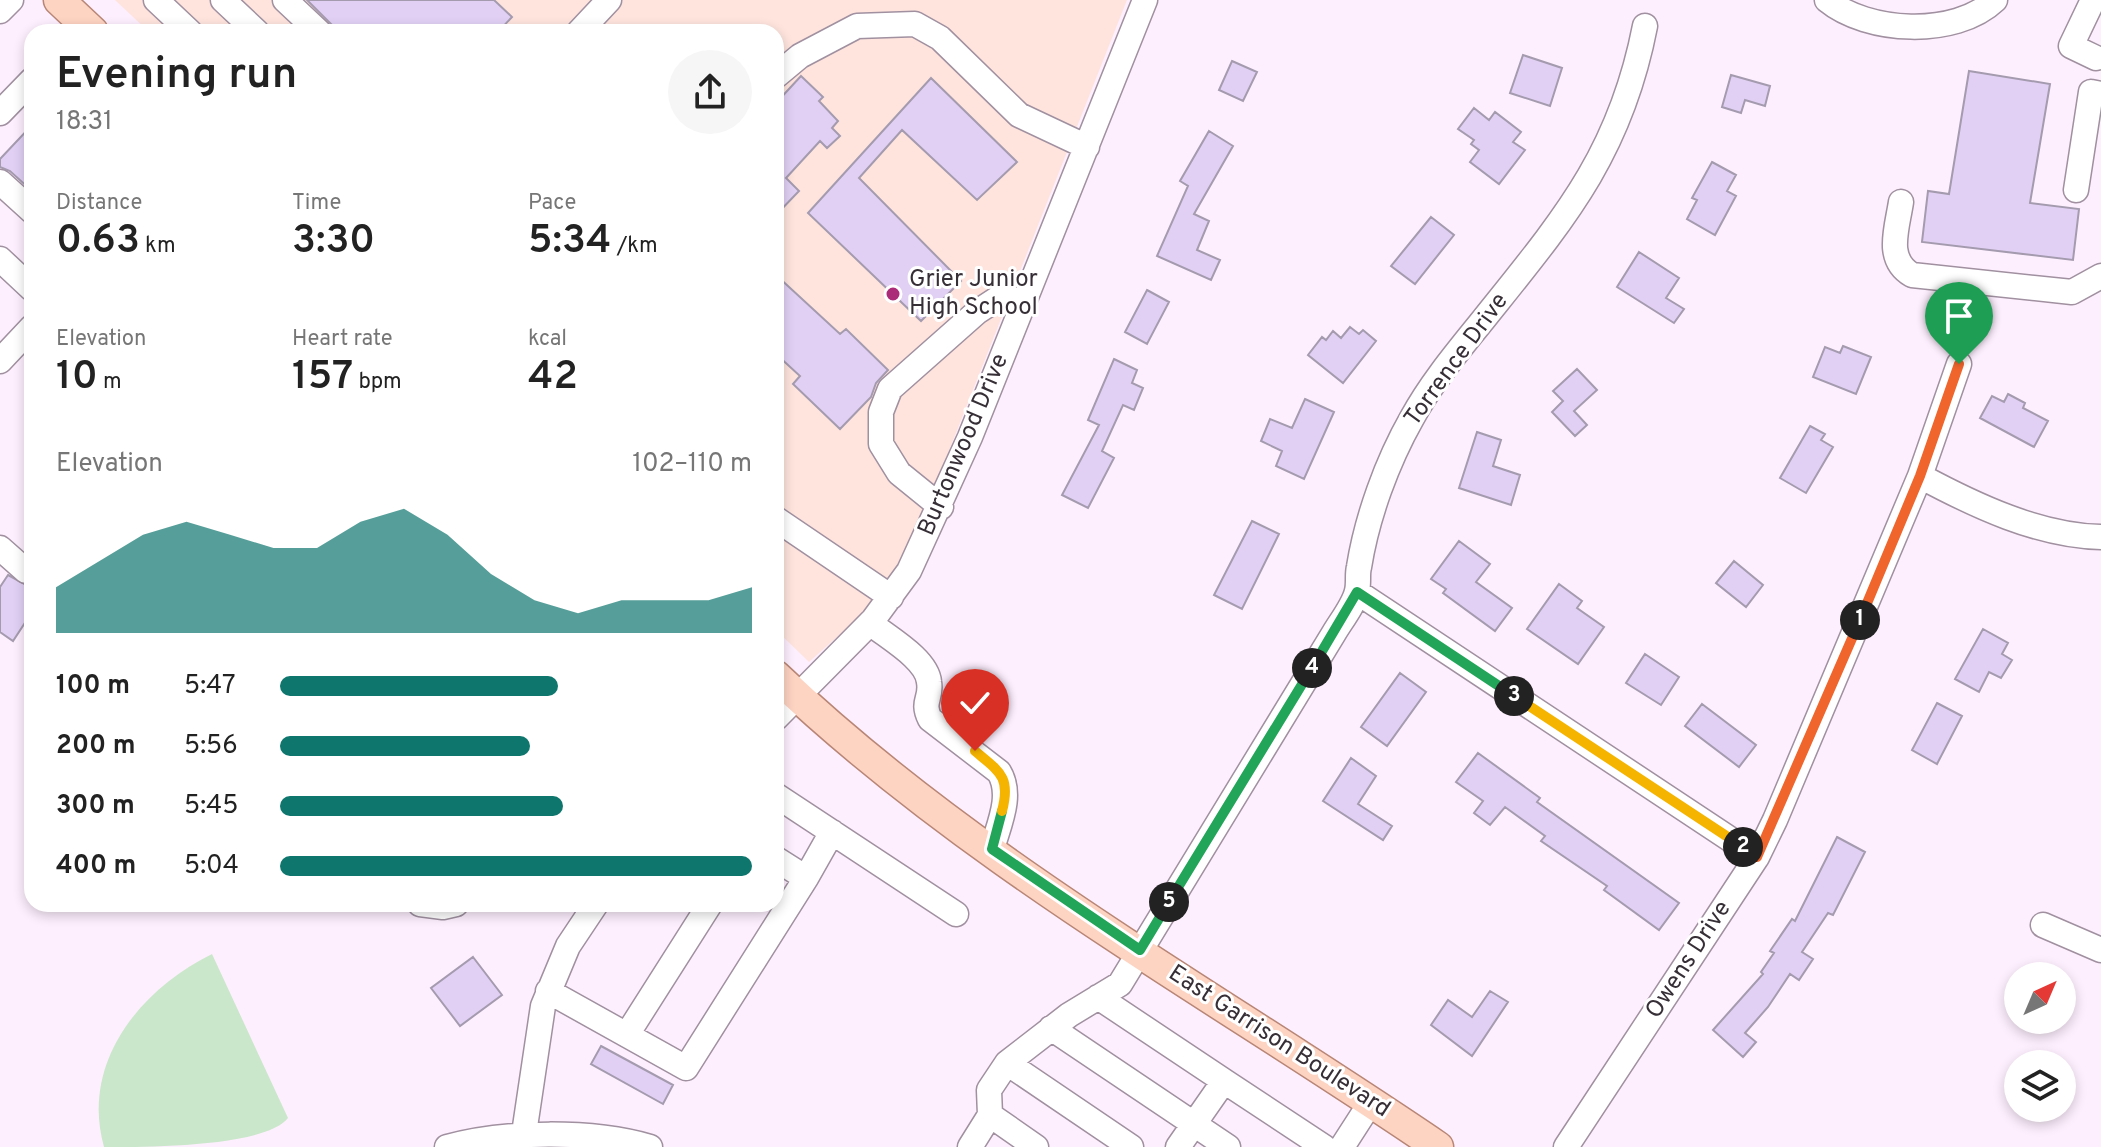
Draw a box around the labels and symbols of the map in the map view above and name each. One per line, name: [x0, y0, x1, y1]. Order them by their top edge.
place label: Grier Junior High School: [909, 265, 1038, 323]
pin: [1925, 282, 1993, 364]
marker: Grier Junior High School: [884, 285, 902, 303]
street label: Torrence Drive: [1399, 287, 1515, 433]
street label: Burtonwood Drive: [912, 349, 1016, 541]
pin: 1: [1840, 600, 1880, 640]
pin: 4: [1292, 648, 1332, 688]
pin: [941, 669, 1009, 751]
pin: 3: [1494, 676, 1534, 716]
pin: 2: [1723, 827, 1763, 867]
pin: 5: [1149, 882, 1189, 922]
street label: Owens Drive: [1640, 895, 1738, 1025]
street label: East Garrison Boulevard: [1162, 959, 1396, 1125]
north arrow: [2004, 962, 2076, 1034]

